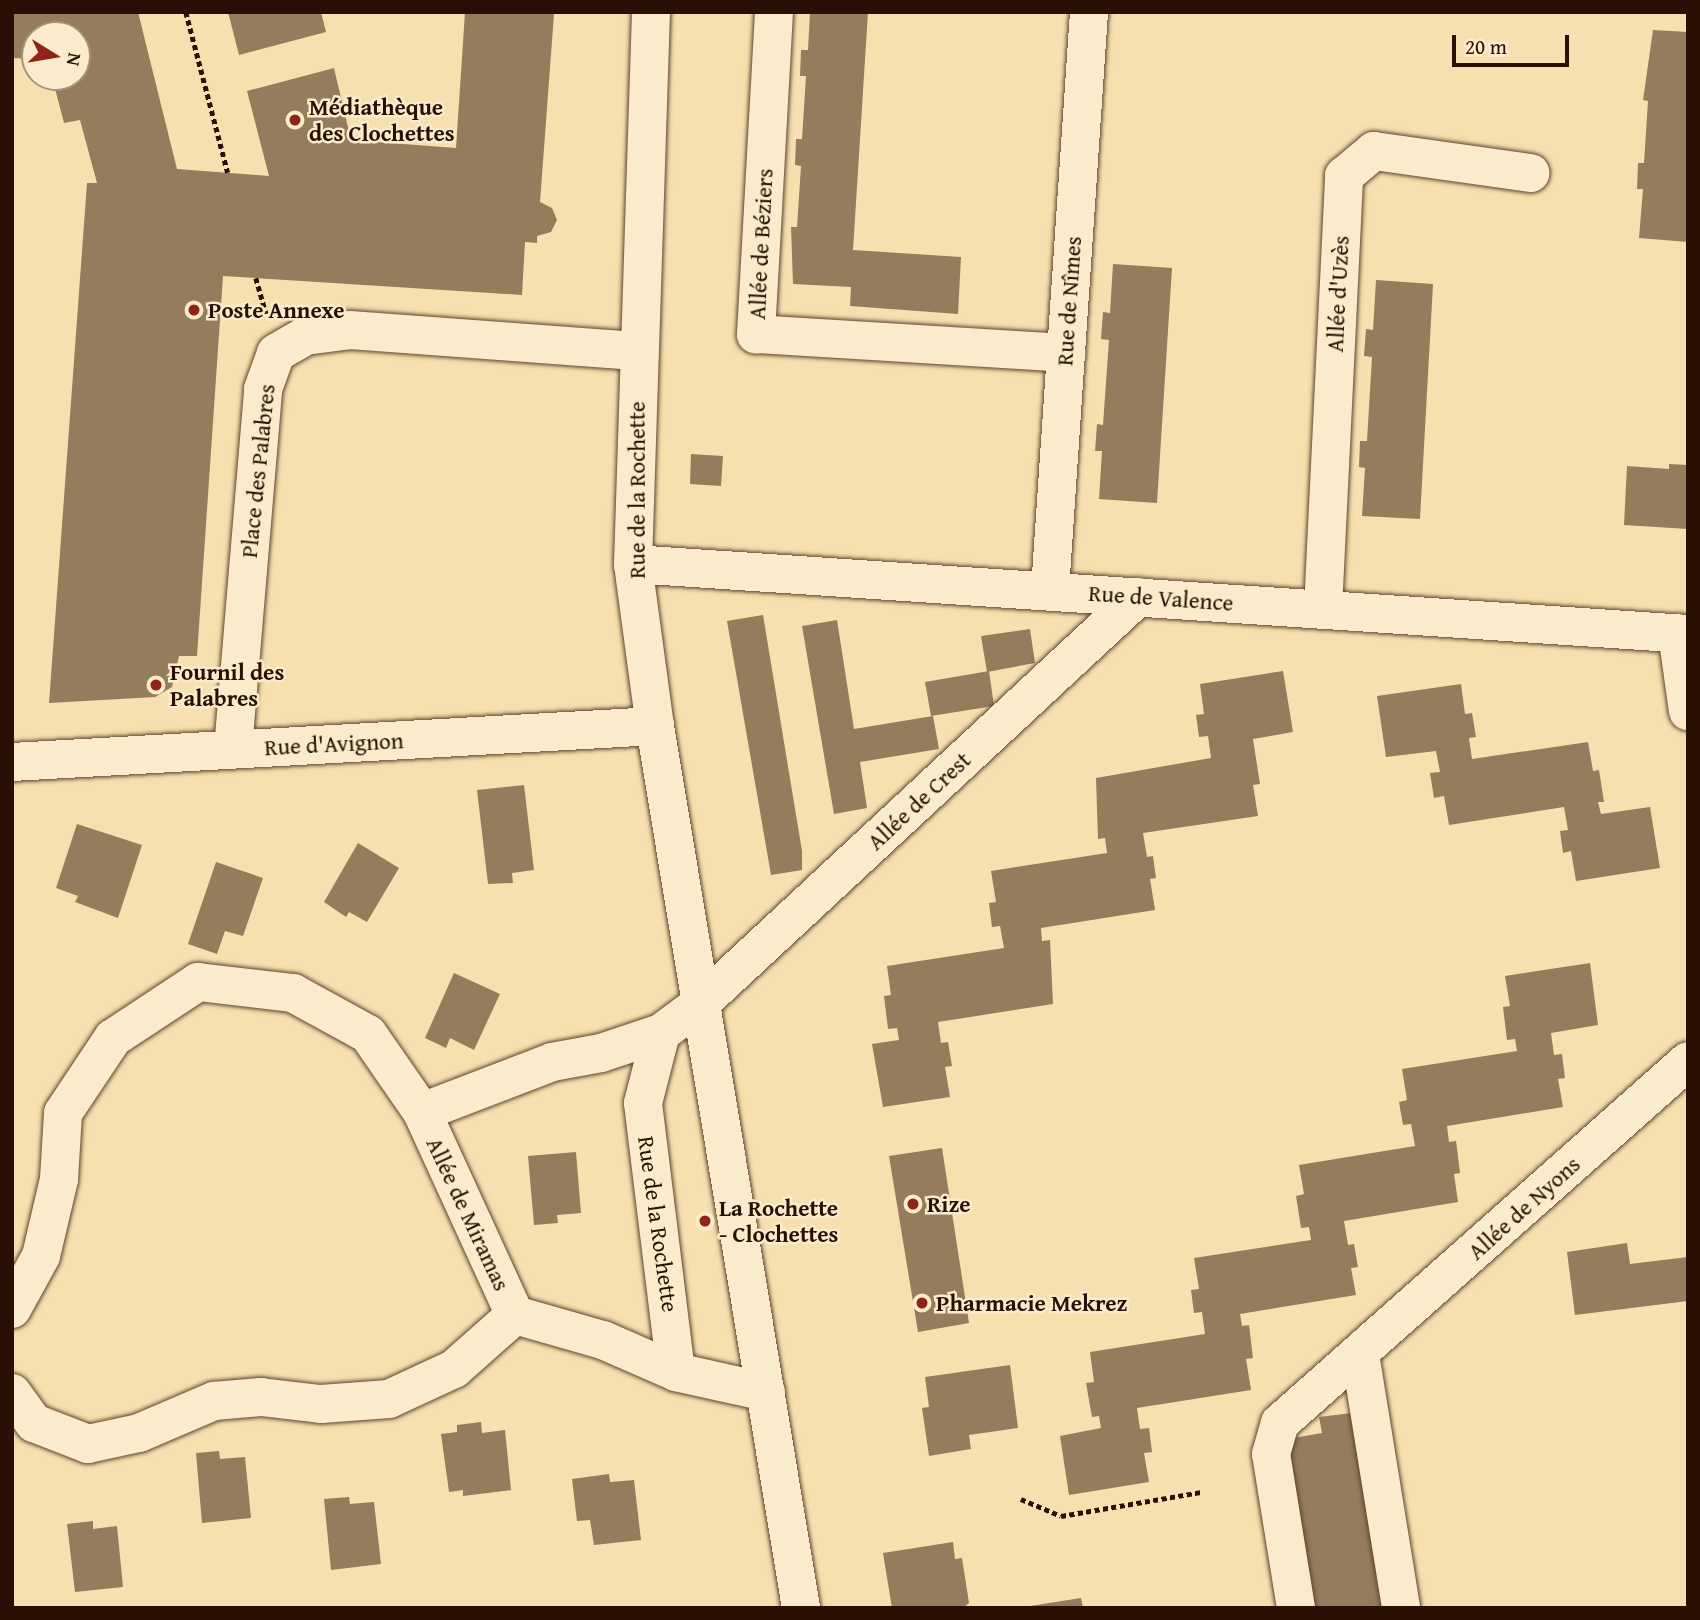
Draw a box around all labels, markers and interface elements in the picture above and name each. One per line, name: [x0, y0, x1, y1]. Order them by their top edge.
north arrow: [21, 21, 91, 91]
scale bar: [1455, 21, 1572, 65]
text: 20 m: [1465, 31, 1507, 62]
text: N: [60, 51, 90, 69]
place label: Médiathèque des Clochettes: [309, 93, 455, 147]
marker: Médiathèque des Clochettes: [287, 112, 303, 128]
street label: Allée de Béziers: [743, 168, 779, 320]
street label: Rue de Nîmes: [1051, 235, 1087, 367]
street label: Allée d'Uzès: [1321, 235, 1355, 353]
place label: Poste Annexe: [208, 296, 344, 324]
marker: Poste Annexe: [186, 302, 202, 318]
street label: Place des Palabres: [235, 383, 281, 559]
street label: Rue de la Rochette: [623, 401, 651, 579]
street label: Rue de Valence: [1088, 579, 1234, 617]
place label: Fournil des Palabres: [170, 658, 284, 712]
marker: Fournil des Palabres: [148, 677, 164, 693]
street label: Rue d'Avignon: [264, 727, 404, 761]
street label: Allée de Crest: [862, 746, 976, 856]
street label: Allée de Miramas: [420, 1133, 516, 1295]
street label: Rue de la Rochette: [632, 1134, 684, 1314]
street label: Allée de Nyons: [1462, 1150, 1586, 1266]
place label: Rize: [927, 1190, 971, 1218]
place label: La Rochette - Clochettes: [719, 1194, 838, 1248]
marker: Rize: [905, 1196, 921, 1212]
marker: La Rochette - Clochettes: [697, 1213, 713, 1229]
place label: Pharmacie Mekrez: [936, 1289, 1128, 1317]
marker: Pharmacie Mekrez: [914, 1295, 930, 1311]

